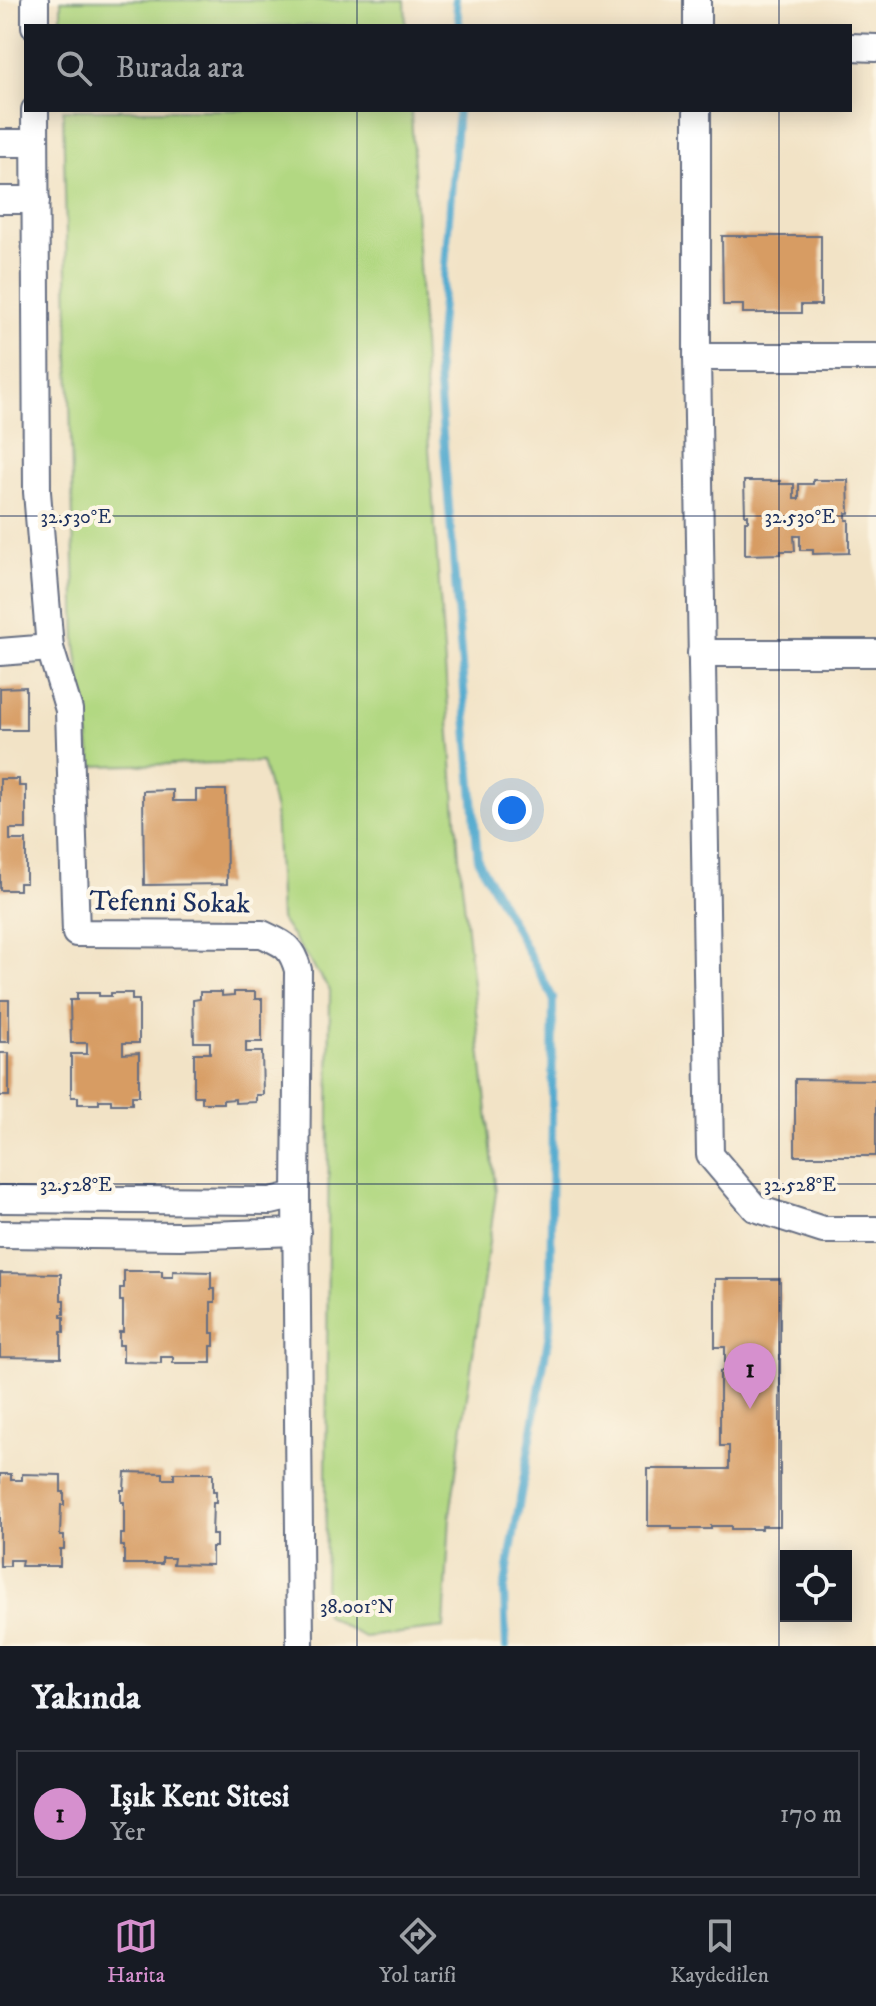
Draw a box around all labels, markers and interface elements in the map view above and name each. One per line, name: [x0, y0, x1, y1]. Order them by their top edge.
search box: [24, 24, 852, 112]
icon: search: [52, 46, 96, 90]
text: Burada ara: [116, 50, 244, 87]
text: 32.530°E: [41, 505, 111, 530]
text: 32.530°E: [765, 505, 835, 530]
your location: [492, 790, 532, 830]
street label: Tefenni Sokak: [89, 884, 251, 921]
text: 32.528°E: [40, 1173, 112, 1198]
text: 32.528°E: [764, 1173, 836, 1198]
pin: 1: [724, 1343, 776, 1409]
map controls: [780, 1550, 852, 1622]
button: locate: [780, 1550, 852, 1622]
text: 38.001°N: [320, 1595, 394, 1620]
text: Yakında: [32, 1677, 140, 1719]
text: Işık Kent Sitesi: [110, 1779, 289, 1816]
text: 1: [55, 1798, 65, 1831]
text: 170 m: [780, 1798, 842, 1831]
text: Yer: [110, 1816, 145, 1849]
tab: Harita: [107, 1914, 165, 1989]
tab: Yol tarifi: [379, 1914, 456, 1989]
tab: Kaydedilen: [670, 1914, 769, 1989]

